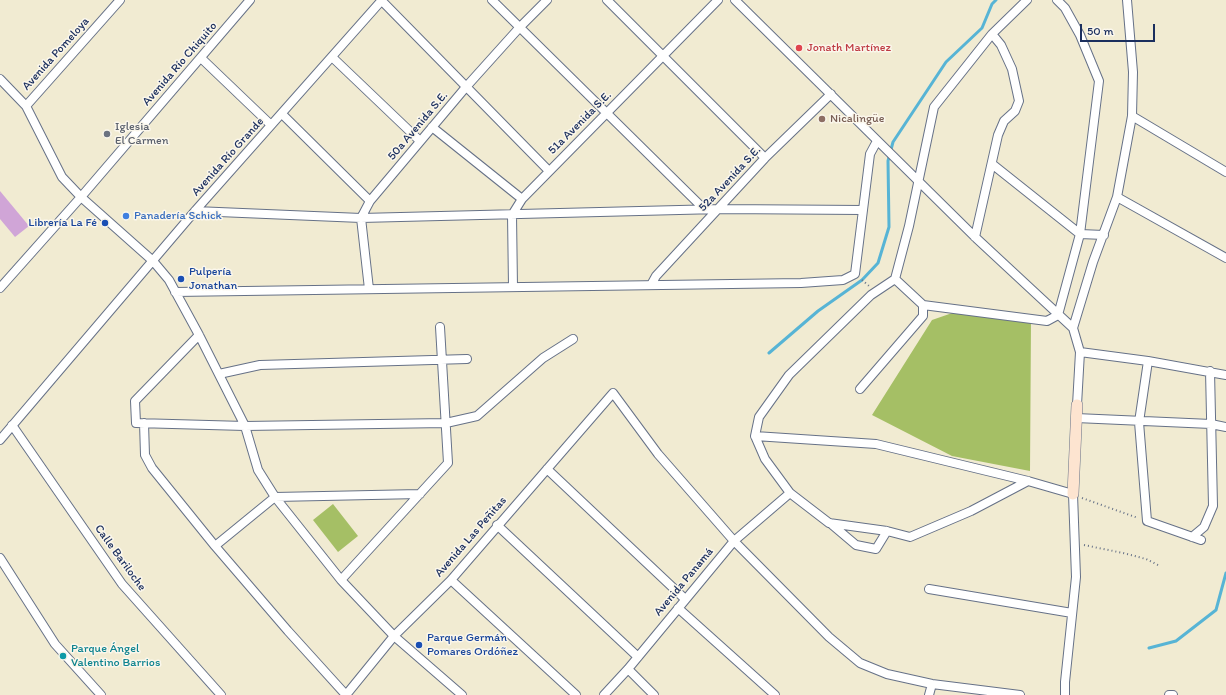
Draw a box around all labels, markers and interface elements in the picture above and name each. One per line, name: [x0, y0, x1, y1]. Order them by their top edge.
street label: Avenida Pomeloya: [19, 14, 93, 94]
scale bar: [1082, 16, 1157, 42]
street label: Avenida Río Chiquito: [140, 19, 220, 109]
text: 50 m: [1087, 24, 1113, 38]
place label: Jonath Martínez: [807, 41, 891, 55]
marker: Jonath Martínez: [794, 43, 804, 53]
street label: 51a Avenida S.E.: [545, 88, 615, 158]
street label: 50a Avenida S.E.: [385, 89, 451, 163]
place label: Nicalingüe: [830, 112, 884, 126]
marker: Nicalingüe: [817, 114, 827, 124]
street label: Avenida Río Grande: [189, 115, 267, 199]
place label: Iglesia El Carmen: [115, 120, 169, 148]
marker: Iglesia El Carmen: [102, 129, 112, 139]
street label: 52a Avenida S.E.: [696, 143, 764, 215]
place label: Panadería Schick: [134, 209, 222, 223]
marker: Panadería Schick: [121, 211, 131, 221]
place label: Librería La Fé: [28, 216, 97, 230]
marker: Librería La Fé: [100, 218, 110, 228]
place label: Pulpería Jonathan: [189, 265, 237, 293]
marker: Pulpería Jonathan: [176, 274, 186, 284]
street label: Avenida Las Peñitas: [432, 494, 510, 580]
street label: Calle Bariloche: [91, 522, 149, 594]
street label: Avenida Panamá: [651, 545, 717, 619]
place label: Parque Germán Pomares Ordóñez: [427, 631, 518, 659]
marker: Parque Germán Pomares Ordóñez: [414, 640, 424, 650]
place label: Parque Ángel Valentino Barrios: [71, 642, 160, 670]
marker: Parque Ángel Valentino Barrios: [58, 651, 68, 661]

